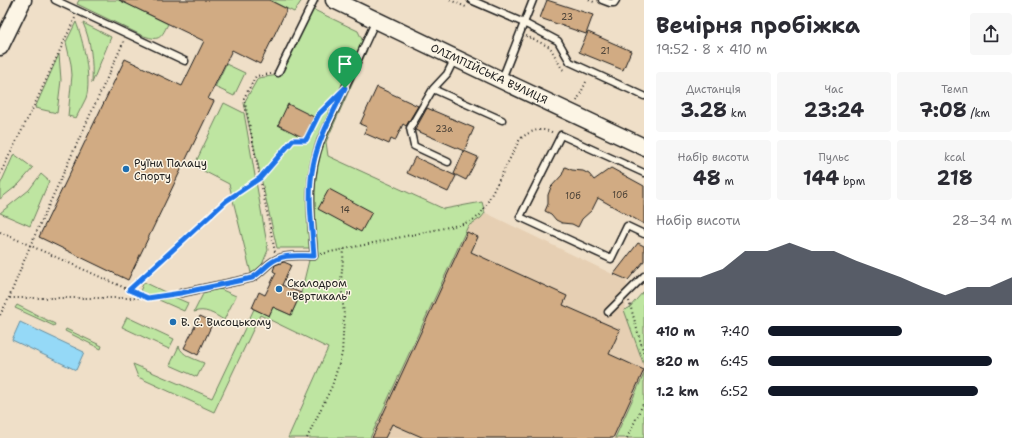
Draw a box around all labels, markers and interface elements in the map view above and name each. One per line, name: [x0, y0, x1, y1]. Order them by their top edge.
house number: 23: [561, 11, 573, 23]
text: Вечірня пробіжка: [656, 11, 860, 40]
button: share: [970, 13, 1012, 55]
street label: ОЛІМПІЙСЬКА ВУЛИЦЯ: [428, 39, 550, 108]
text: 19:52 · 8 × 410 m: [656, 41, 767, 58]
house number: 21: [600, 45, 610, 57]
pin: [328, 47, 362, 88]
icon: arrive: [334, 53, 356, 75]
text: Дистанція: [686, 82, 741, 97]
text: Час: [825, 82, 843, 97]
text: Темп: [941, 82, 968, 97]
text: 3.28: [680, 97, 727, 123]
text: 23:24: [804, 97, 864, 123]
text: 7:08: [919, 97, 967, 123]
text: km: [727, 106, 746, 121]
text: /km: [967, 106, 990, 121]
house number: 23а: [435, 123, 453, 135]
text: Набір висоти: [678, 150, 749, 165]
text: Пульс: [819, 150, 849, 165]
text: kcal: [944, 150, 965, 165]
place label: Руїни Палацу Спорту: [134, 156, 207, 184]
marker: Руїни Палацу Спорту: [121, 164, 131, 174]
text: 48: [693, 165, 721, 191]
text: 144: [803, 165, 839, 191]
text: 218: [937, 165, 973, 191]
text: m: [721, 174, 734, 189]
text: bpm: [839, 174, 865, 189]
house number: 10б: [612, 189, 628, 201]
house number: 10б: [565, 190, 581, 202]
house number: 14: [340, 204, 350, 216]
text: Набір висоти: [656, 212, 741, 229]
text: 28–34 m: [952, 212, 1012, 229]
place label: Скалодром "Вертикаль": [287, 276, 351, 304]
marker: Скалодром "Вертикаль": [274, 284, 284, 294]
place label: В. С. Висоцькому: [181, 315, 271, 330]
marker: В. С. Висоцькому: [168, 317, 178, 327]
text: 410 m: [656, 323, 695, 340]
text: 7:40: [720, 323, 750, 340]
text: 820 m: [656, 353, 699, 370]
text: 6:45: [720, 353, 748, 370]
text: 1.2 km: [656, 383, 699, 400]
text: 6:52: [720, 383, 748, 400]

